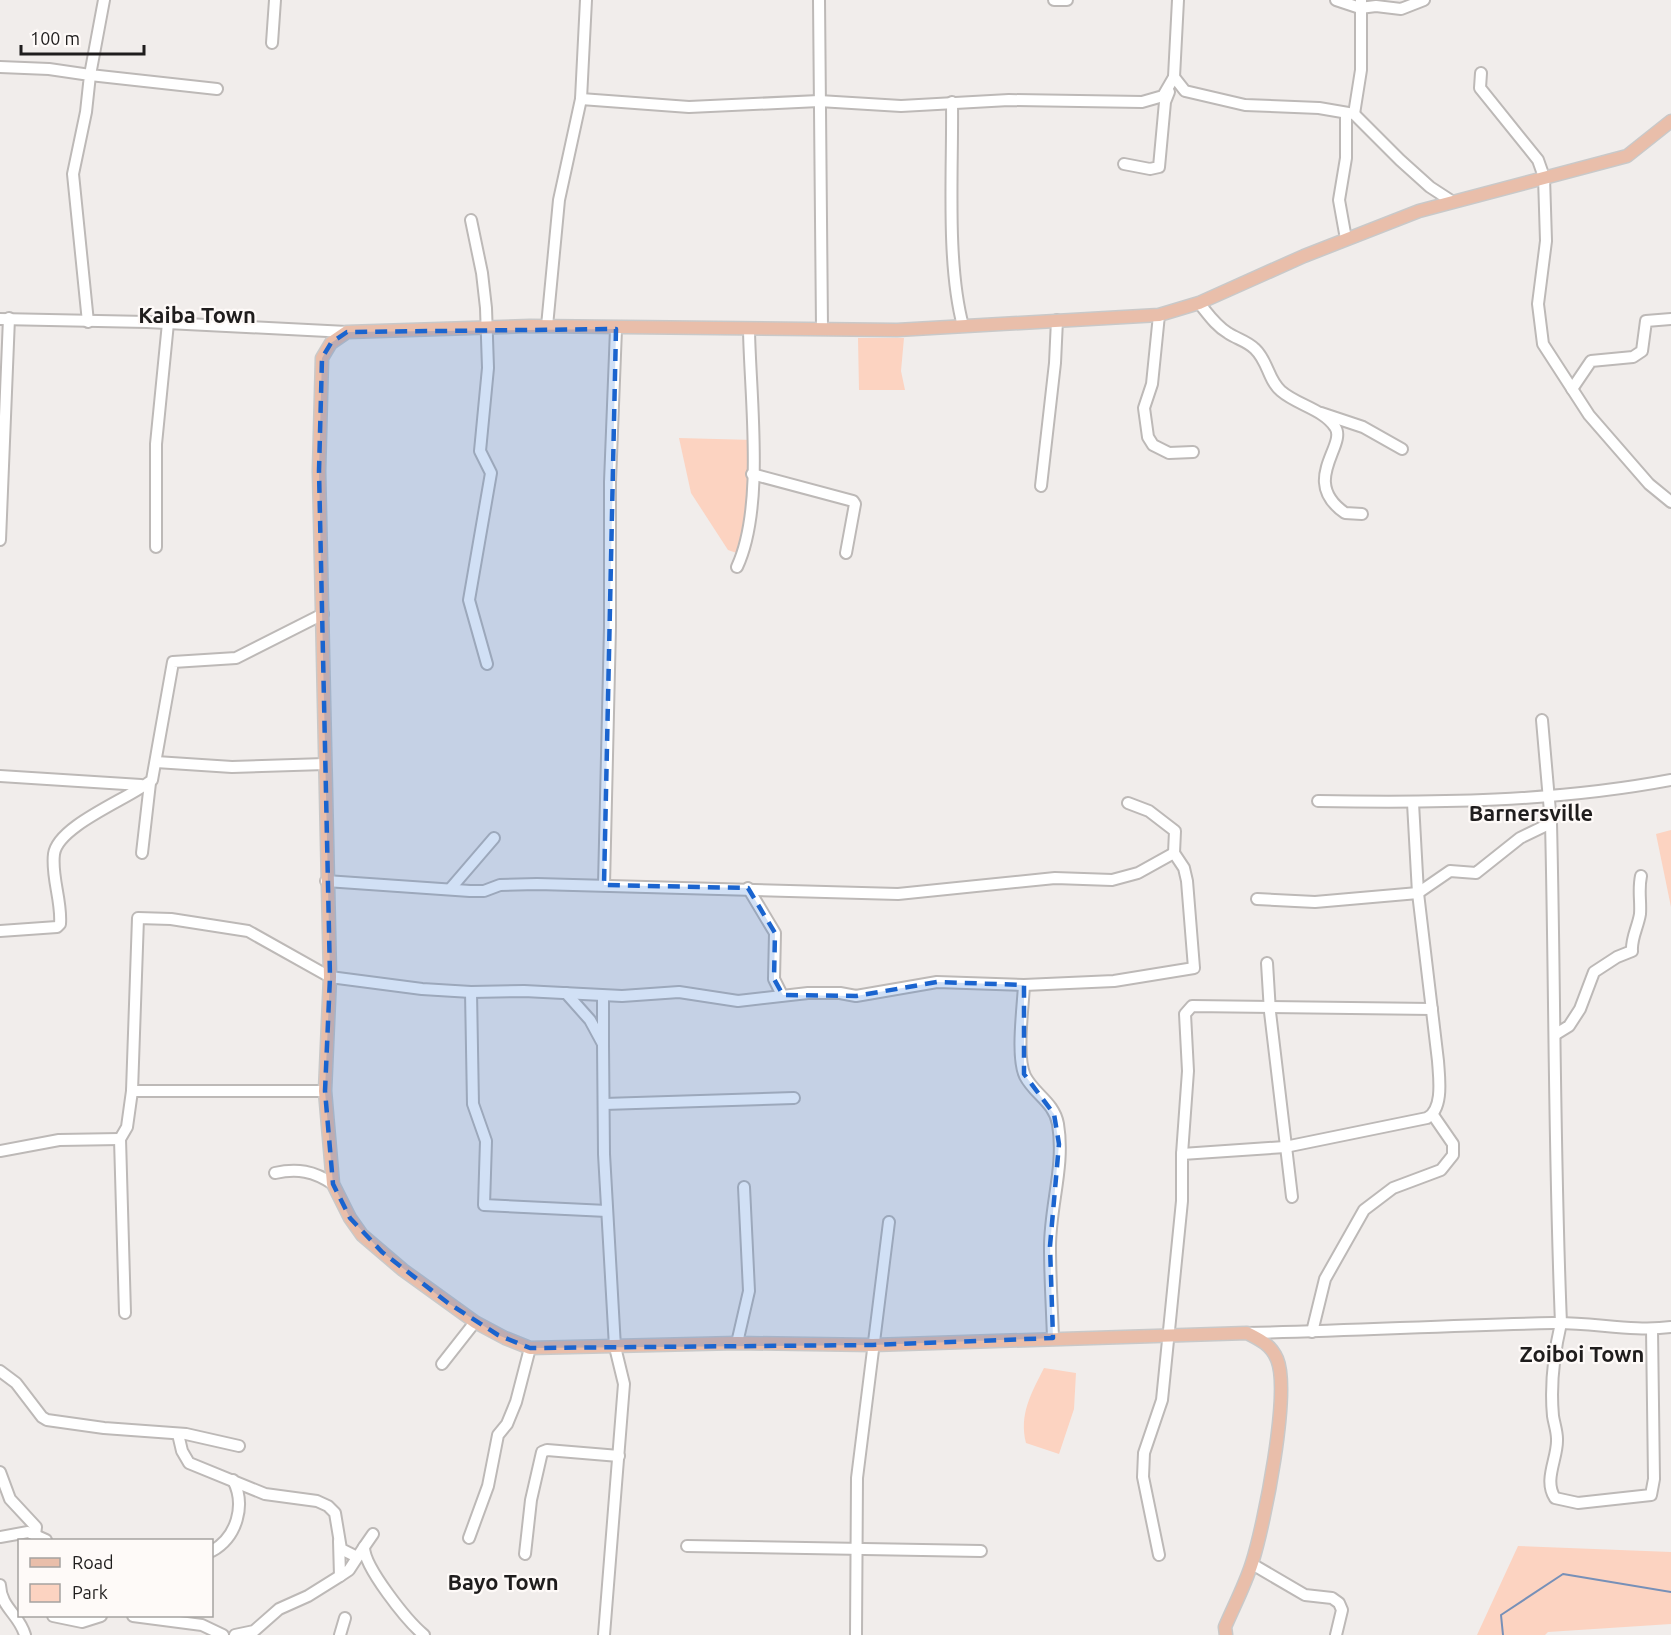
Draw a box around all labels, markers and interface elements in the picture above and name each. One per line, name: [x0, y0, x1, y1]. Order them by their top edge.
scale bar: [21, 18, 144, 56]
text: 100 m: [30, 28, 80, 48]
district label: Kaiba Town: [138, 302, 256, 327]
district label: Barnersville: [1469, 800, 1593, 825]
district label: Zoiboi Town: [1520, 1341, 1644, 1366]
legend: [18, 1539, 213, 1617]
text: Road: [72, 1552, 114, 1572]
district label: Bayo Town: [447, 1569, 559, 1594]
text: Park: [72, 1582, 108, 1602]

